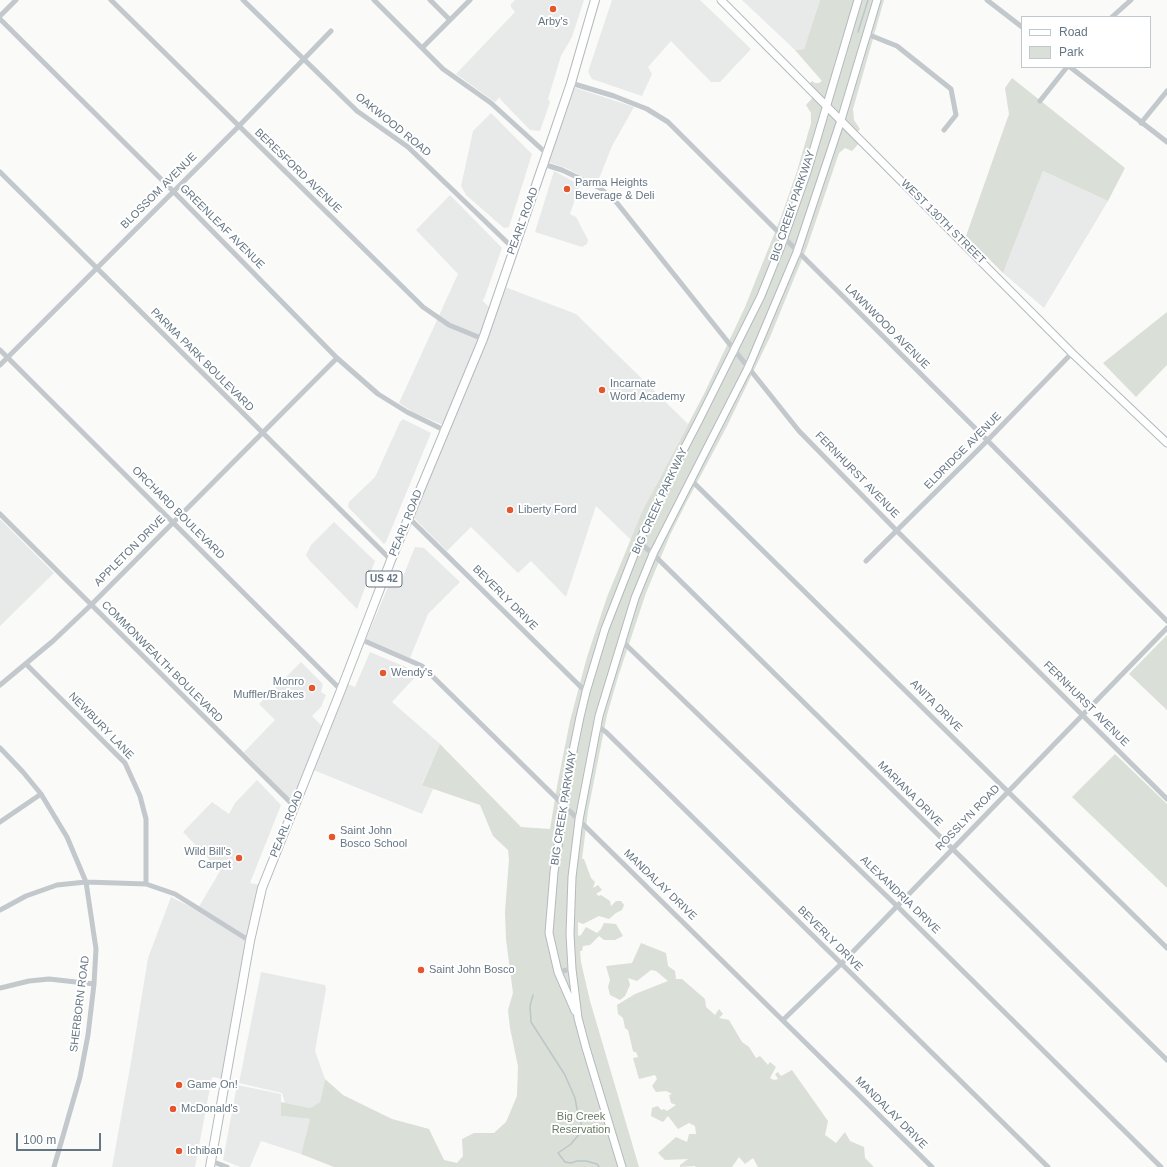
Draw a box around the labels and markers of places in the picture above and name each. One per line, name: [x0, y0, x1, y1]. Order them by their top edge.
marker: Arby's: [548, 4, 558, 14]
place label: Arby's: [538, 15, 568, 29]
place label: Parma Heights Beverage & Deli: [575, 176, 654, 202]
marker: Parma Heights Beverage & Deli: [562, 184, 572, 194]
place label: Incarnate Word Academy: [610, 377, 685, 403]
marker: Incarnate Word Academy: [597, 385, 607, 395]
place label: Liberty Ford: [518, 503, 577, 517]
marker: Liberty Ford: [505, 505, 515, 515]
place label: Wendy's: [391, 666, 433, 680]
marker: Wendy's: [378, 668, 388, 678]
place label: Monro Muffler/Brakes: [233, 675, 304, 701]
marker: Monro Muffler/Brakes: [307, 683, 317, 693]
place label: Saint John Bosco School: [340, 824, 407, 850]
marker: Saint John Bosco School: [327, 832, 337, 842]
place label: Wild Bill's Carpet: [184, 845, 231, 871]
marker: Wild Bill's Carpet: [234, 853, 244, 863]
place label: Saint John Bosco: [429, 963, 515, 977]
marker: Saint John Bosco: [416, 965, 426, 975]
place label: Game On!: [187, 1078, 238, 1092]
marker: Game On!: [174, 1080, 184, 1090]
place label: McDonald's: [181, 1102, 238, 1116]
marker: McDonald's: [168, 1104, 178, 1114]
place label: Ichiban: [187, 1144, 222, 1158]
marker: Ichiban: [174, 1146, 184, 1156]

